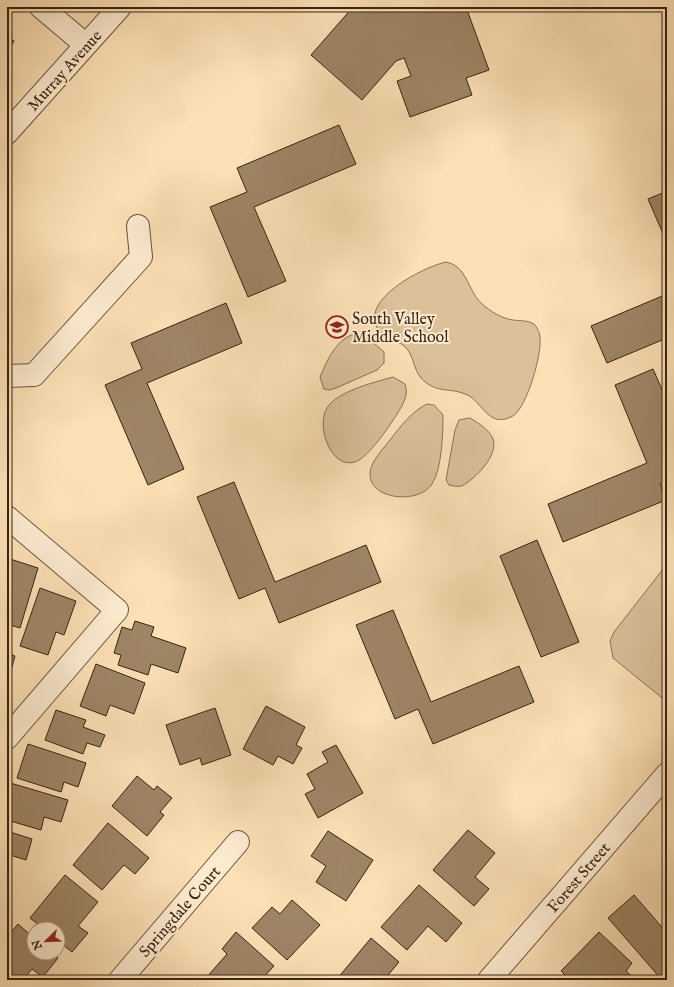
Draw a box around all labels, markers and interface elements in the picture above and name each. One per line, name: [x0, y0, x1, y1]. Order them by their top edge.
street label: Murray Avenue: [24, 27, 107, 116]
place label: South Valley Middle School: [352, 310, 449, 348]
school or university icon: South Valley Middle School: [324, 314, 350, 340]
street label: Forest Street: [544, 839, 616, 917]
street label: Springdale Court: [135, 862, 226, 962]
north arrow: [26, 921, 66, 961]
text: N: [29, 937, 46, 953]

